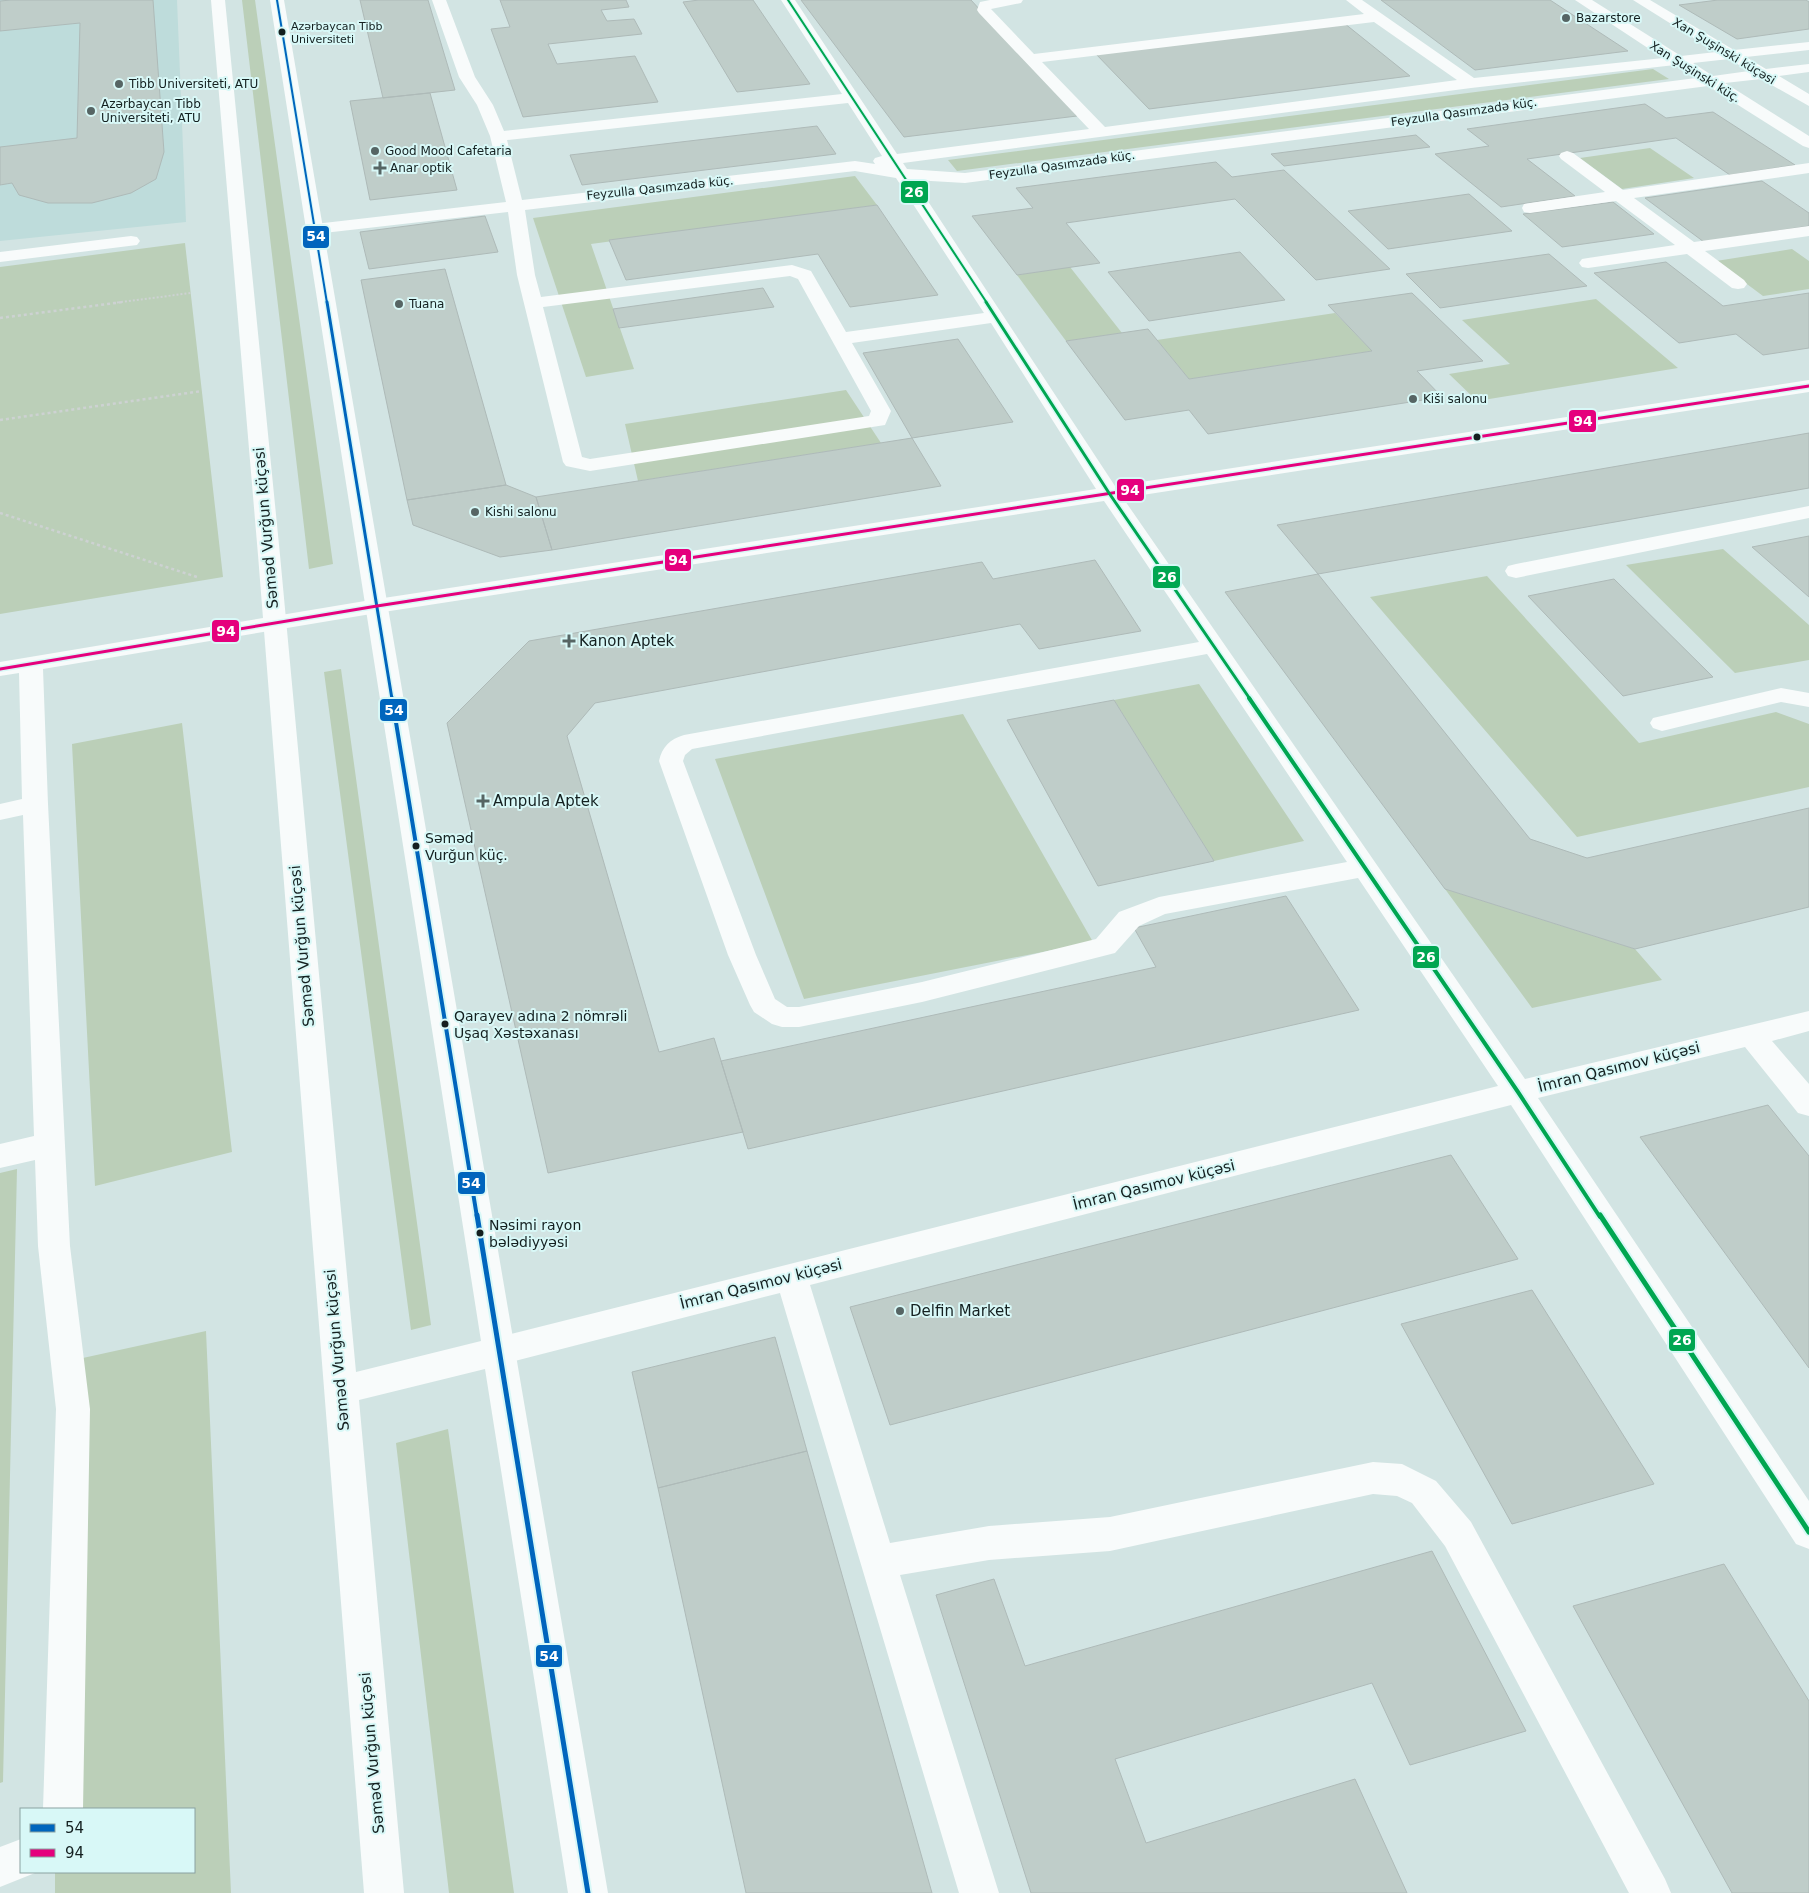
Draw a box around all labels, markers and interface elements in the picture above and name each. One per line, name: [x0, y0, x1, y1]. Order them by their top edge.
place label: Bazarstore: [1576, 11, 1641, 25]
marker: Bazarstore: [1560, 12, 1572, 24]
street label: Xan Şuşinski küçəsi: [1670, 15, 1778, 87]
place label: Azərbaycan Tibb Universiteti: [291, 20, 382, 46]
marker: Azərbaycan Tibb Universiteti: [277, 27, 287, 37]
street label: Xan Şuşinski küç.: [1647, 38, 1743, 106]
place label: Tibb Universiteti, ATU: [128, 77, 258, 91]
marker: Tibb Universiteti, ATU: [113, 78, 125, 90]
street label: Feyzulla Qasımzadə küç.: [1390, 95, 1538, 129]
place label: Azərbaycan Tibb Universiteti, ATU: [101, 97, 201, 125]
marker: Azərbaycan Tibb Universiteti, ATU: [85, 105, 97, 117]
place label: Good Mood Cafetaria: [385, 144, 512, 158]
marker: Good Mood Cafetaria: [369, 145, 381, 157]
street label: Feyzulla Qasımzadə küç.: [988, 148, 1136, 182]
place label: Anar optik: [390, 161, 452, 175]
marker: Anar optik: [374, 162, 386, 174]
street label: Feyzulla Qasımzadə küç.: [586, 173, 734, 203]
line badge: 26: [900, 180, 929, 204]
text: 26: [904, 184, 924, 200]
line badge: 54: [302, 225, 330, 249]
text: 54: [306, 228, 326, 244]
place label: Tuana: [408, 297, 444, 311]
marker: Tuana: [393, 298, 405, 310]
place label: Kiši salonu: [1423, 392, 1487, 406]
marker: Kiši salonu: [1407, 393, 1419, 405]
line badge: 94: [1568, 409, 1597, 433]
text: 94: [1573, 413, 1593, 429]
unlabelled marker: [1472, 432, 1482, 442]
street label: Səməd Vurğun küçəsi: [250, 447, 282, 609]
line badge: 94: [1116, 478, 1145, 502]
text: 94: [1120, 482, 1140, 498]
place label: Kishi salonu: [485, 505, 557, 519]
marker: Kishi salonu: [469, 506, 481, 518]
line badge: 94: [664, 548, 692, 572]
text: 94: [668, 552, 688, 568]
line badge: 26: [1152, 565, 1181, 589]
text: 26: [1157, 569, 1177, 585]
line badge: 94: [211, 619, 240, 643]
text: 94: [216, 623, 236, 639]
place label: Kanon Aptek: [579, 632, 675, 650]
marker: Kanon Aptek: [563, 635, 575, 647]
line badge: 54: [379, 698, 408, 722]
text: 54: [384, 702, 404, 718]
place label: Ampula Aptek: [493, 792, 599, 810]
marker: Ampula Aptek: [477, 795, 489, 807]
place label: Səməd Vurğun küç.: [425, 830, 508, 863]
marker: Səməd Vurğun küç.: [411, 841, 421, 851]
street label: Səməd Vurğun küçəsi: [286, 865, 318, 1027]
line badge: 26: [1412, 945, 1440, 969]
text: 26: [1416, 949, 1436, 965]
place label: Qarayev adına 2 nömrəli Uşaq Xəstəxanası: [454, 1008, 627, 1041]
marker: Qarayev adına 2 nömrəli Uşaq Xəstəxanası: [440, 1019, 450, 1029]
street label: İmran Qasımov küçəsi: [1536, 1037, 1702, 1096]
street label: İmran Qasımov küçəsi: [1071, 1155, 1237, 1214]
line badge: 54: [457, 1171, 486, 1195]
text: 54: [461, 1175, 481, 1191]
place label: Nəsimi rayon bələdiyyəsi: [489, 1217, 581, 1250]
marker: Nəsimi rayon bələdiyyəsi: [475, 1228, 485, 1238]
street label: İmran Qasımov küçəsi: [678, 1254, 844, 1313]
street label: Səməd Vurğun küçəsi: [321, 1269, 353, 1431]
place label: Delfin Market: [910, 1302, 1010, 1320]
marker: Delfin Market: [894, 1305, 906, 1317]
line badge: 26: [1668, 1328, 1696, 1352]
text: 26: [1672, 1332, 1692, 1348]
line badge: 54: [535, 1644, 563, 1668]
text: 54: [539, 1648, 559, 1664]
street label: Səməd Vurğun küçəsi: [356, 1672, 388, 1834]
legend: [20, 1808, 195, 1873]
text: 54: [65, 1819, 84, 1837]
text: 94: [65, 1844, 84, 1862]

